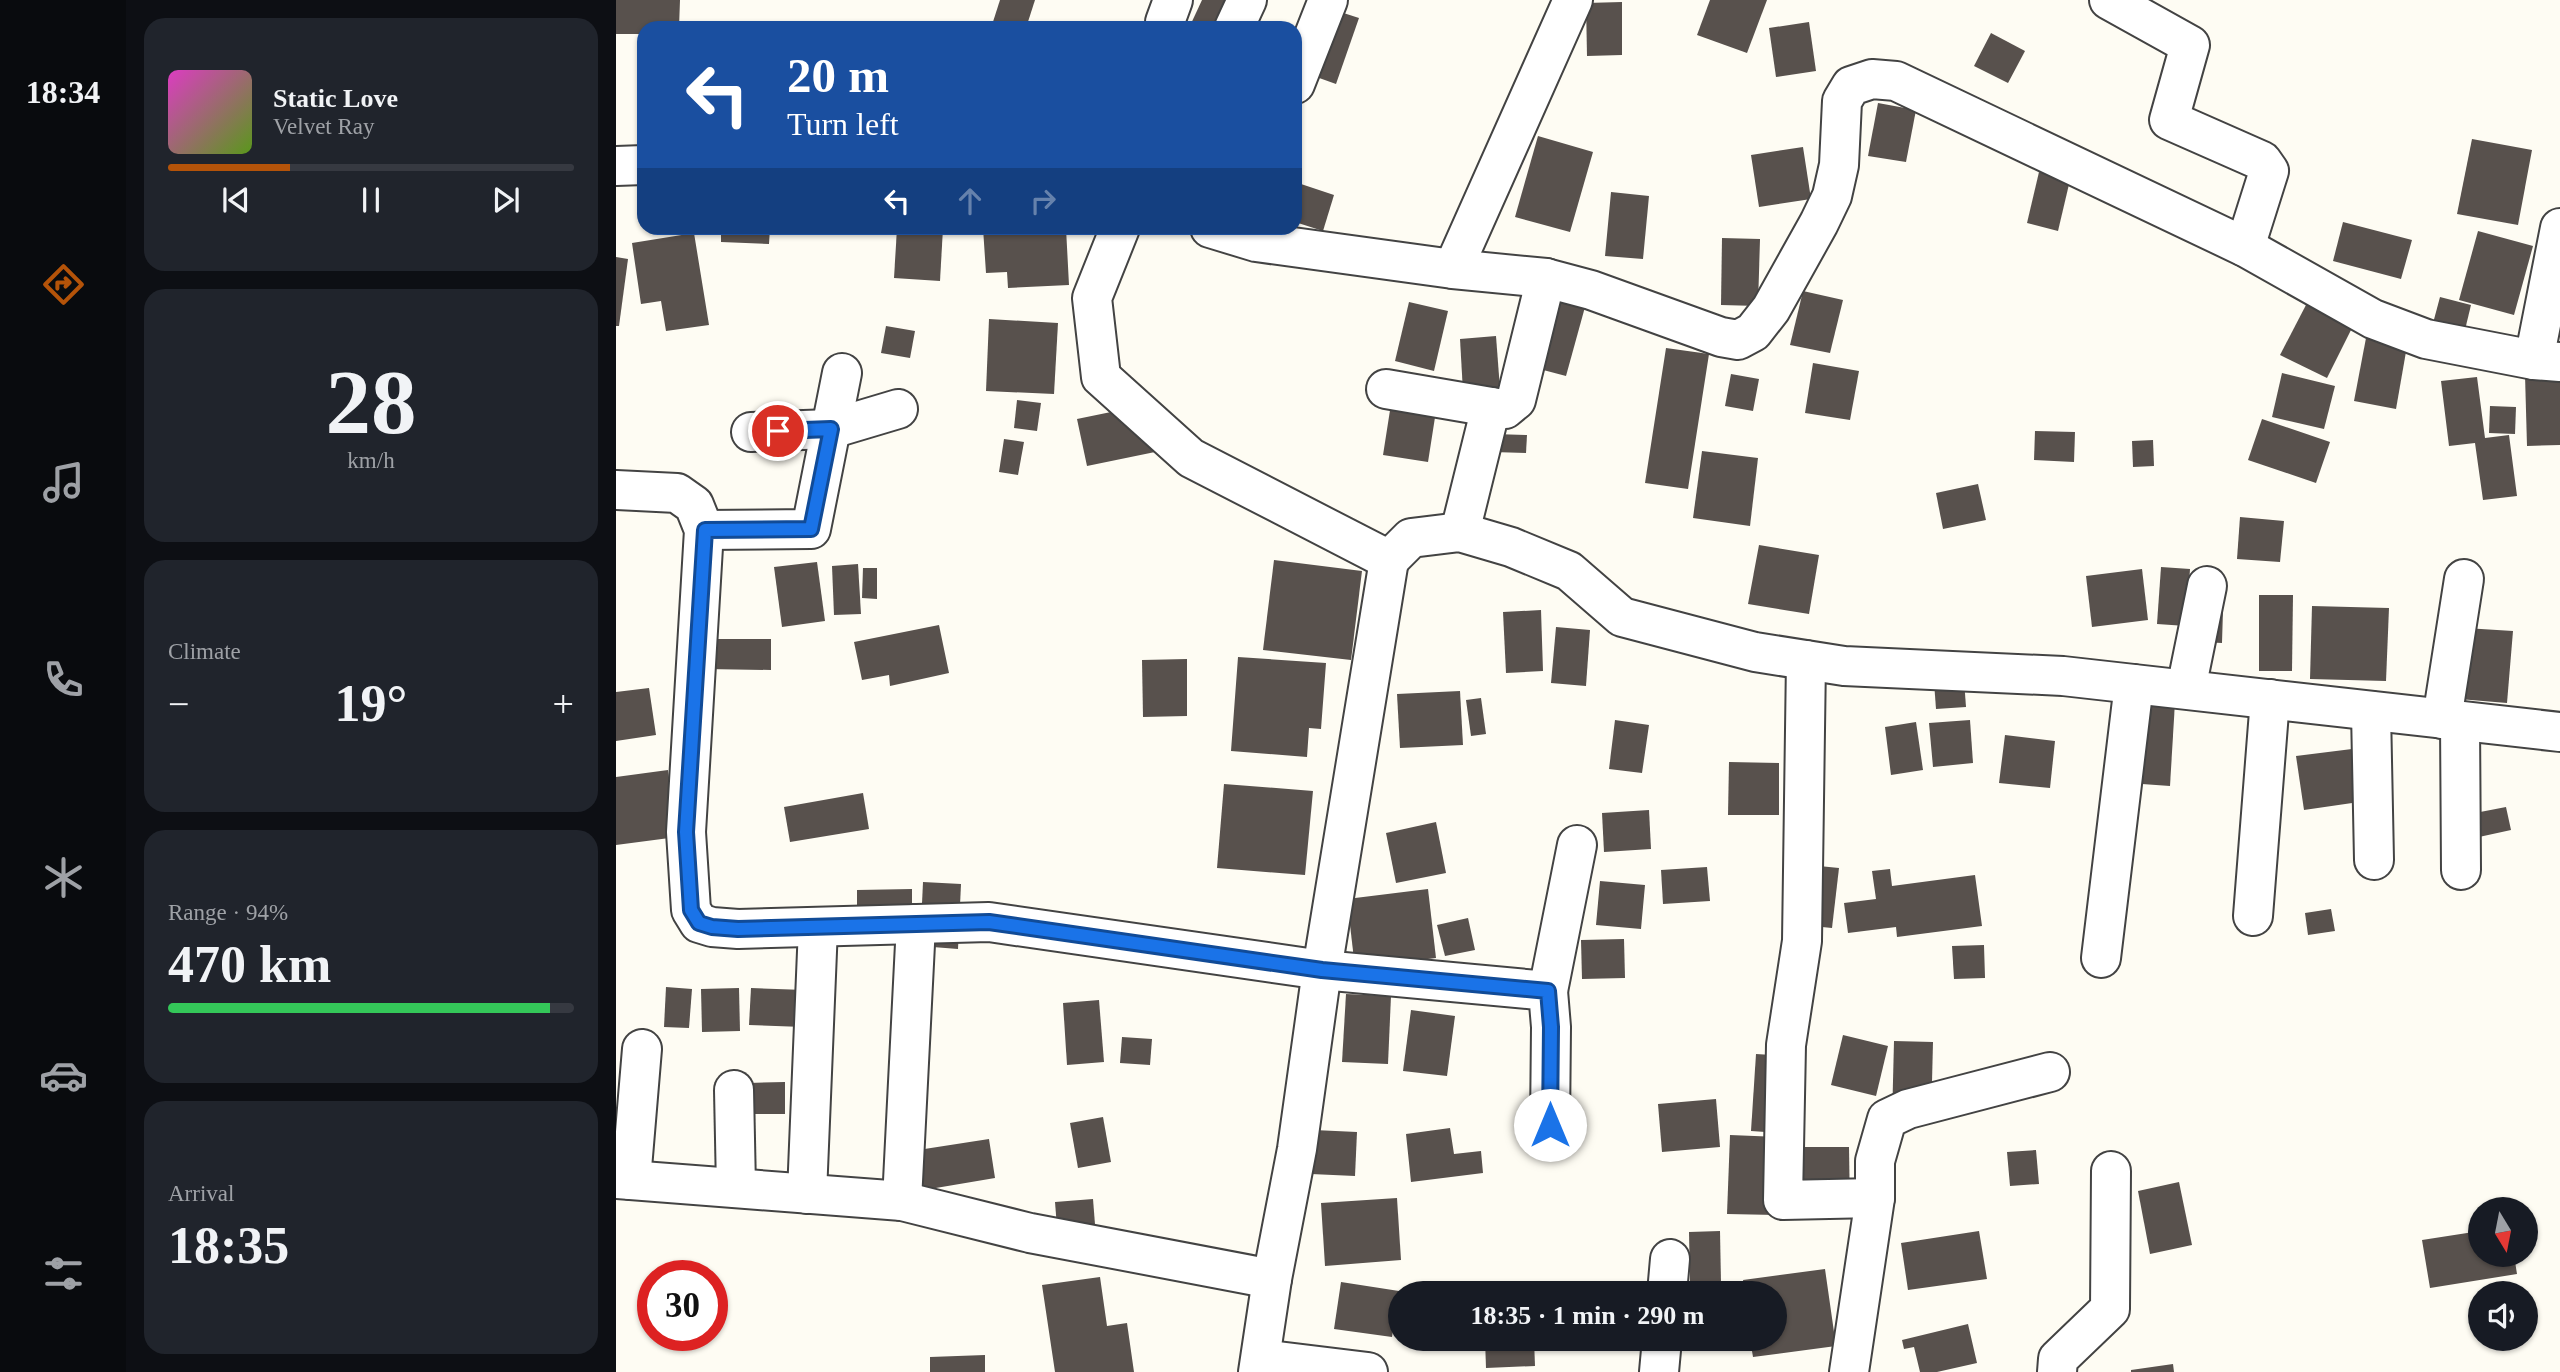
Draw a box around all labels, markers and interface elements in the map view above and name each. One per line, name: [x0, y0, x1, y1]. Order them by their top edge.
text: 20 m: [787, 48, 889, 103]
icon: left: [672, 49, 763, 140]
text: 18:34: [26, 74, 100, 110]
text: Static Love: [273, 84, 398, 113]
text: Turn left: [787, 106, 899, 142]
text: Velvet Ray: [273, 114, 375, 139]
icon: previous: [217, 181, 255, 219]
icon: pause: [352, 181, 390, 219]
icon: next: [487, 181, 525, 219]
icon: left: [878, 182, 916, 220]
icon: ahead: [951, 182, 989, 220]
icon: right: [1024, 182, 1062, 220]
icon: directions: [39, 260, 88, 309]
text: 28: [326, 352, 417, 453]
pin: [748, 401, 808, 461]
icon: arrive: [759, 412, 797, 450]
text: km/h: [347, 448, 395, 473]
icon: music: [39, 458, 88, 507]
text: Climate: [168, 639, 241, 664]
icon: phone: [39, 655, 88, 704]
text: 19°: [335, 675, 407, 732]
text: −: [168, 683, 189, 725]
text: +: [553, 683, 574, 725]
icon: climate: [39, 853, 88, 902]
text: Range · 94%: [168, 900, 288, 925]
text: 470 km: [168, 936, 331, 993]
icon: car: [39, 1051, 88, 1100]
position arrow: [1513, 1088, 1587, 1162]
text: Arrival: [168, 1181, 234, 1206]
north arrow: [2468, 1197, 2538, 1267]
map controls: [2468, 1197, 2538, 1351]
text: 18:35: [168, 1217, 289, 1274]
icon: filters: [39, 1249, 88, 1298]
speed limit sign: 30: [637, 1260, 728, 1351]
button: sound: [2468, 1281, 2538, 1351]
text: 18:35 · 1 min · 290 m: [1471, 1301, 1705, 1330]

